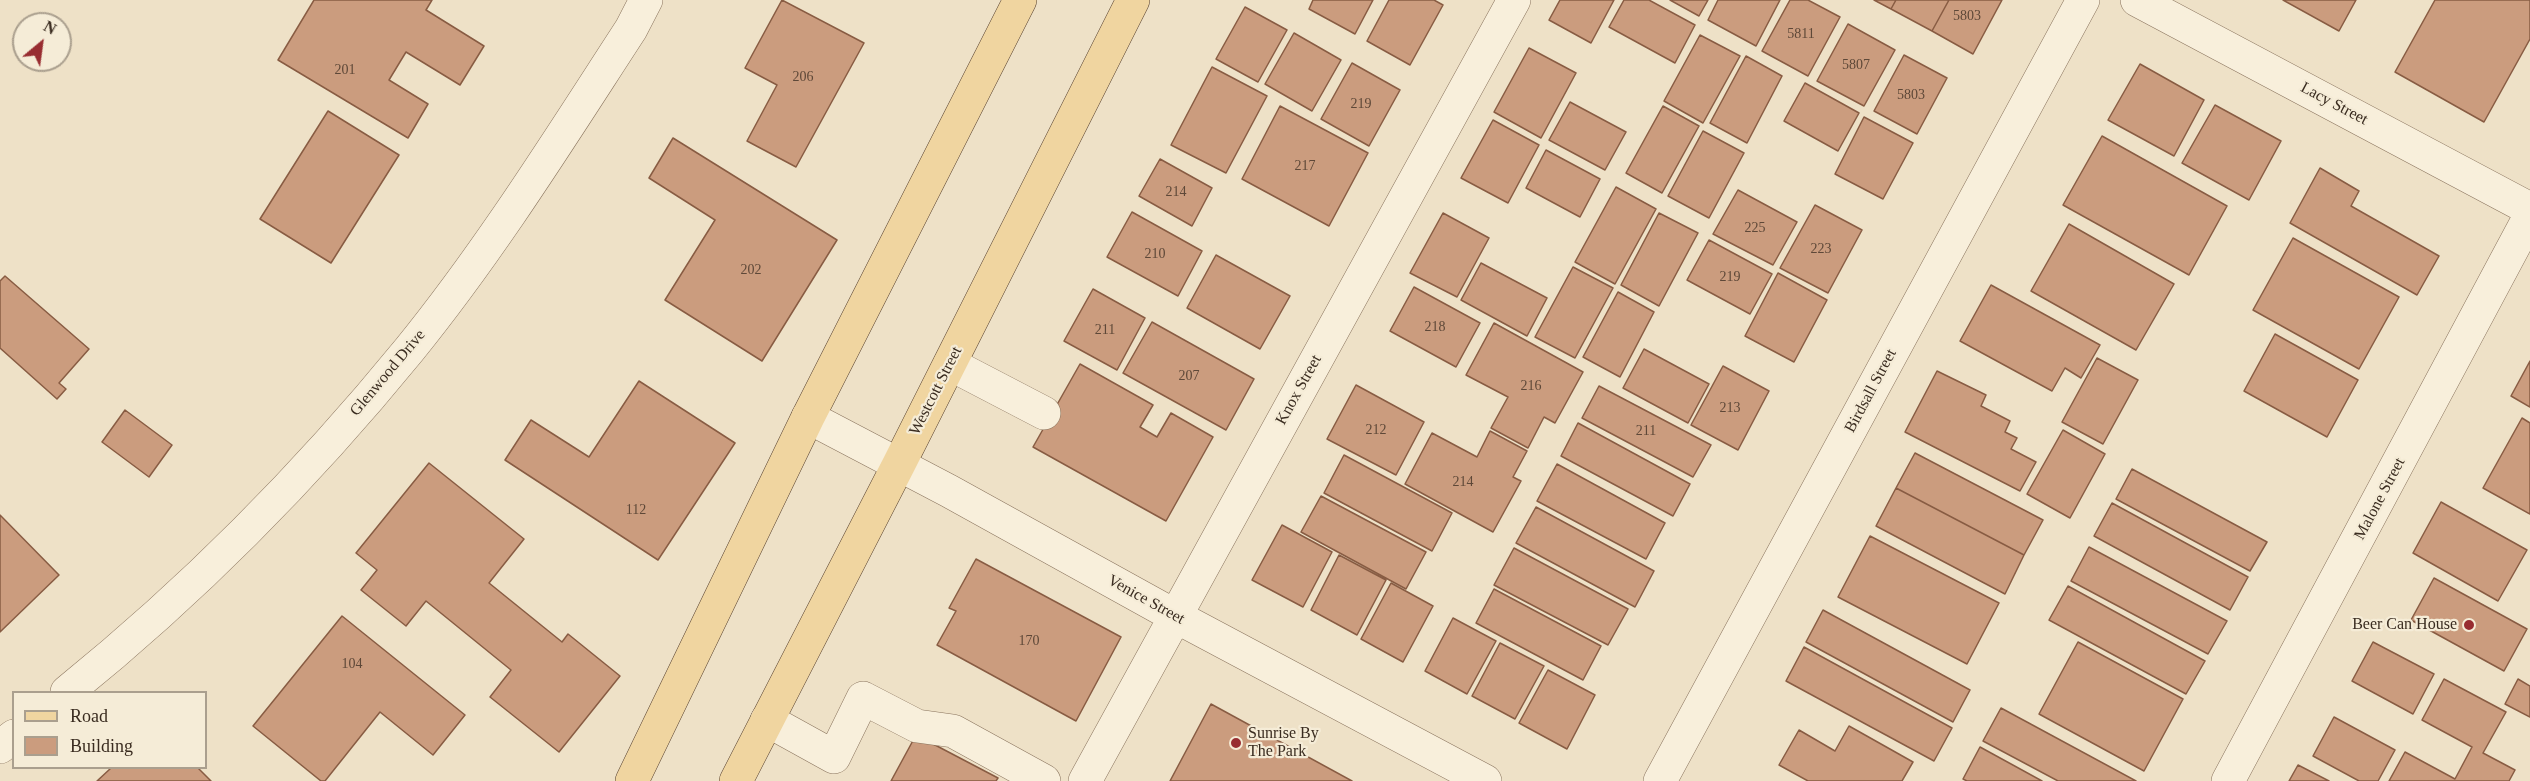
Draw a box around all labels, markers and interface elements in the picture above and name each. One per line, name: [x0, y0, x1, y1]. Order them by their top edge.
house number: 5803: [1953, 8, 1981, 24]
north arrow: [12, 12, 72, 72]
text: N: [41, 17, 59, 38]
house number: 5811: [1787, 26, 1815, 42]
house number: 5807: [1842, 57, 1870, 73]
house number: 201: [334, 62, 356, 78]
house number: 206: [792, 69, 814, 85]
street label: Lacy Street: [2297, 78, 2371, 130]
house number: 5803: [1897, 87, 1925, 103]
house number: 219: [1350, 96, 1372, 112]
house number: 217: [1294, 158, 1316, 174]
house number: 214: [1166, 184, 1186, 200]
house number: 225: [1744, 220, 1766, 236]
house number: 223: [1810, 241, 1832, 257]
house number: 210: [1144, 246, 1166, 262]
house number: 202: [740, 262, 762, 278]
house number: 219: [1720, 269, 1740, 285]
house number: 218: [1424, 319, 1446, 335]
house number: 211: [1095, 322, 1115, 338]
street label: Glenwood Drive: [346, 326, 430, 420]
street label: Westcott Street: [905, 343, 967, 439]
street label: Birdsall Street: [1841, 346, 1901, 436]
street label: Knox Street: [1272, 352, 1326, 428]
house number: 207: [1178, 368, 1200, 384]
house number: 216: [1520, 378, 1541, 394]
house number: 213: [1720, 400, 1740, 416]
house number: 212: [1366, 422, 1386, 438]
house number: 211: [1636, 423, 1656, 439]
street label: Malone Street: [2350, 455, 2410, 543]
house number: 214: [1452, 474, 1474, 490]
house number: 112: [626, 502, 646, 518]
street label: Venice Street: [1104, 571, 1188, 629]
place label: Beer Can House: [2352, 615, 2457, 635]
marker: Beer Can House: [2462, 618, 2476, 632]
house number: 170: [1018, 633, 1040, 649]
house number: 104: [342, 656, 362, 672]
legend: [12, 691, 207, 769]
text: Road: [70, 706, 108, 726]
place label: Sunrise By The Park: [1248, 724, 1319, 762]
text: Building: [70, 736, 133, 756]
marker: Sunrise By The Park: [1229, 736, 1243, 750]

